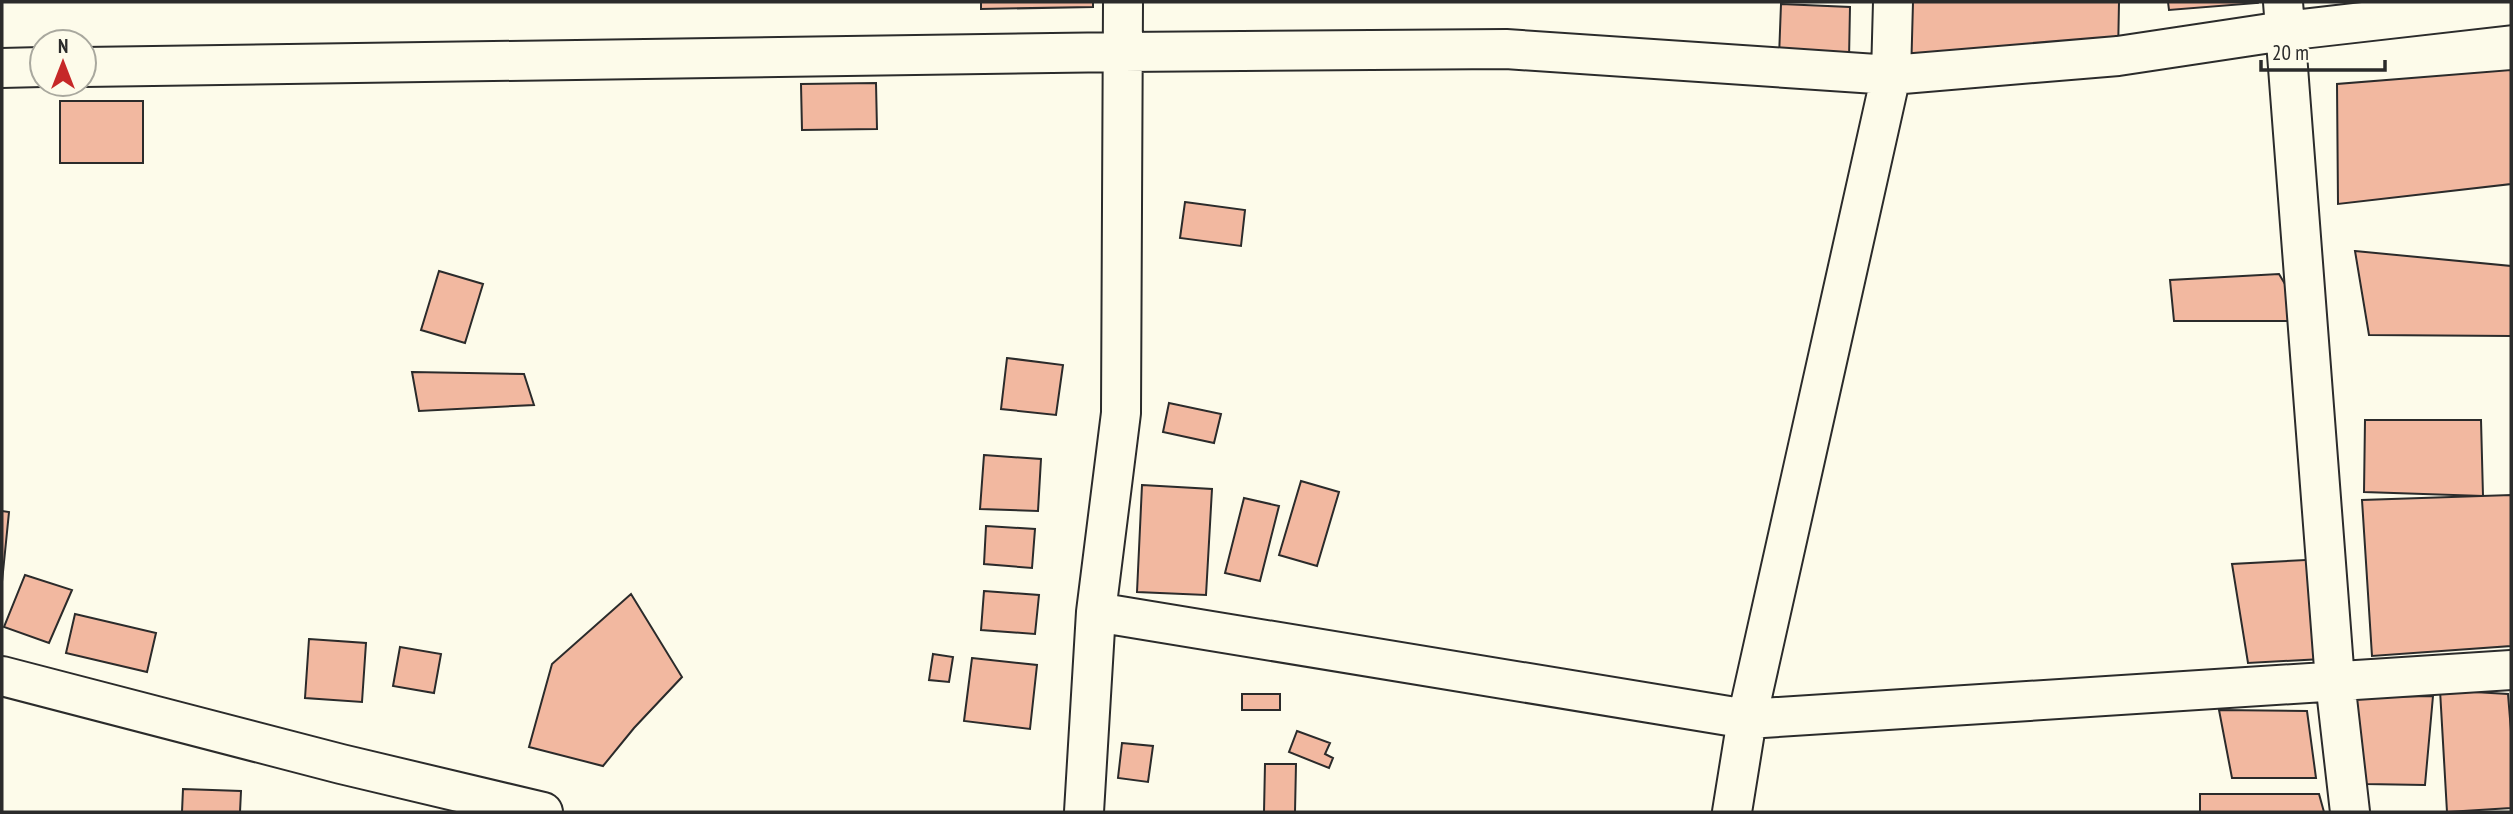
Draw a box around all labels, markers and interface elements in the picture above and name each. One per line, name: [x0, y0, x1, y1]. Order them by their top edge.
north arrow: [28, 28, 98, 98]
scale bar: [2261, 28, 2385, 72]
text: N: [58, 34, 68, 58]
text: 20 m: [2272, 39, 2309, 66]

